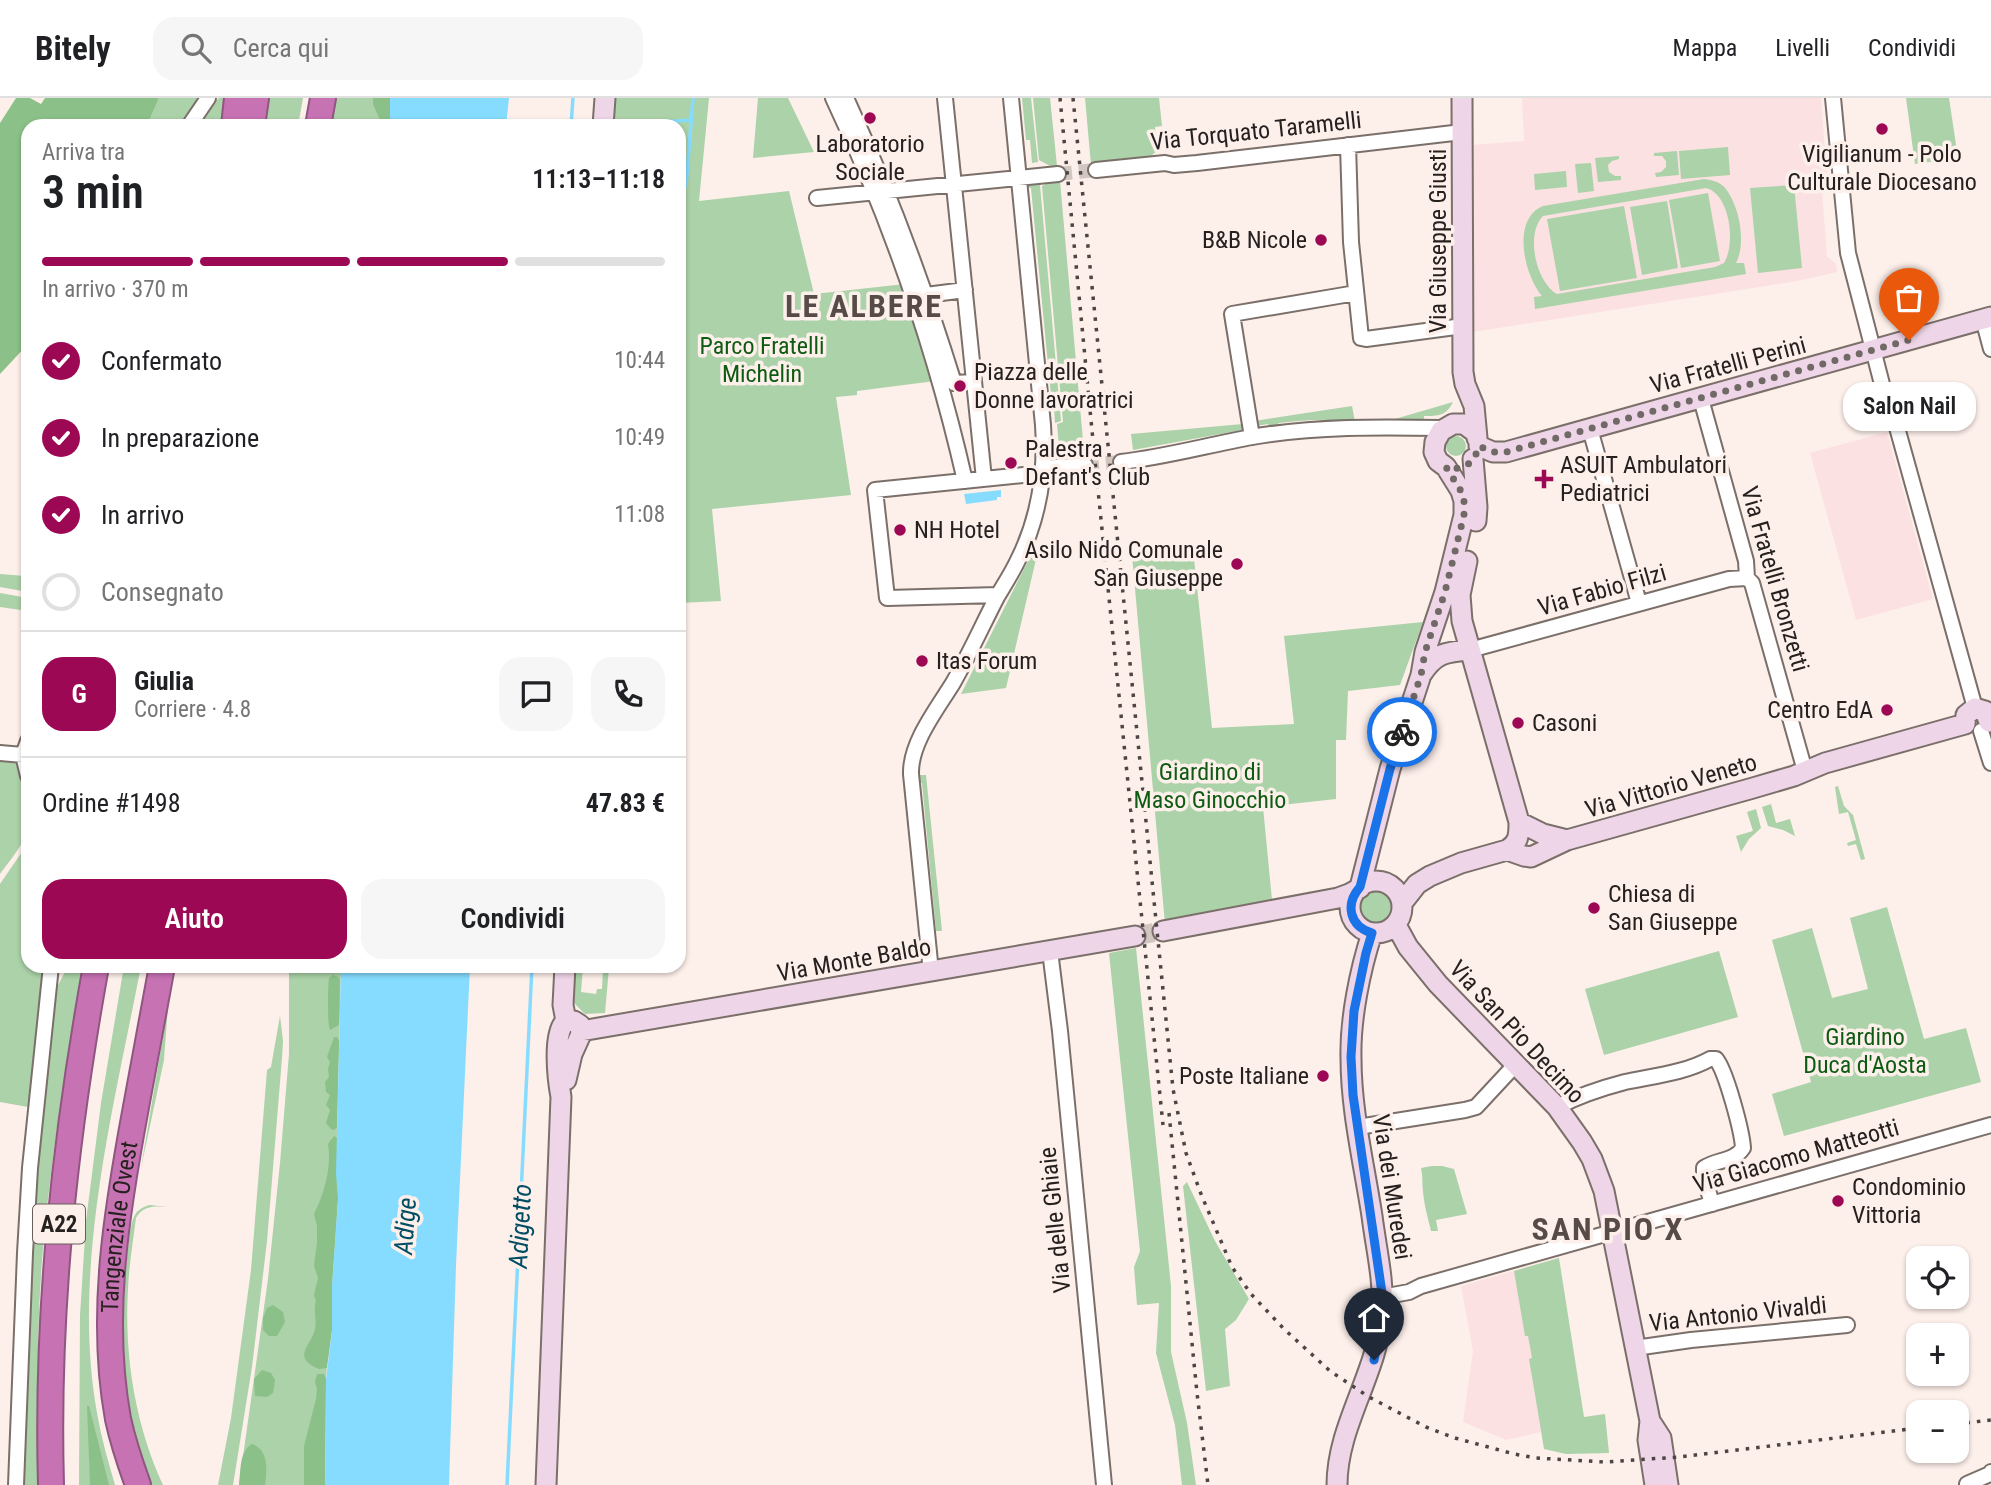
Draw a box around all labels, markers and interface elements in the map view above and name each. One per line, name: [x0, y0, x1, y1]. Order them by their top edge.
search box: [153, 17, 643, 80]
text: Bitely: [35, 29, 111, 68]
icon: search: [177, 29, 215, 67]
text: Cerca qui: [233, 33, 329, 63]
text: Mappa: [1673, 34, 1737, 62]
text: Livelli: [1775, 34, 1830, 62]
text: Condividi: [1868, 34, 1956, 62]
street label: Via Torquato Taramelli: [1149, 106, 1363, 156]
marker: Laboratorio Sociale: [862, 110, 878, 126]
marker: Vigilianum - Polo Culturale Diocesano: [1874, 121, 1890, 137]
place label: Laboratorio Sociale: [816, 130, 924, 186]
text: Arriva tra: [42, 139, 125, 166]
place label: Vigilianum - Polo Culturale Diocesano: [1787, 140, 1977, 196]
street label: Via Giuseppe Giusti: [1424, 149, 1452, 333]
text: 11:13–11:18: [532, 164, 665, 194]
text: 3 min: [42, 165, 144, 219]
place label: B&B Nicole: [1202, 226, 1307, 254]
marker: B&B Nicole: [1313, 232, 1329, 248]
pin: [1879, 268, 1939, 340]
text: In arrivo · 370 m: [42, 276, 189, 303]
icon: bag: [1890, 279, 1928, 317]
district label: LE ALBERE: [785, 287, 943, 325]
street label: Via Fratelli Perini: [1647, 331, 1809, 399]
park label: Parco Fratelli Michelin: [700, 332, 824, 388]
icon: check: [42, 342, 80, 380]
text: Confermato: [101, 346, 222, 376]
text: 10:44: [614, 347, 665, 374]
place label: Piazza delle Donne lavoratrici: [974, 358, 1134, 414]
marker: Piazza delle Donne lavoratrici: [952, 378, 968, 394]
callout: Salon Nail: [1842, 382, 1976, 431]
text: Salon Nail: [1863, 393, 1956, 420]
icon: check: [42, 419, 80, 457]
text: In preparazione: [101, 423, 259, 453]
text: 10:49: [614, 424, 665, 451]
place label: Palestra Defant's Club: [1025, 435, 1150, 491]
place label: ASUIT Ambulatori Pediatrici: [1560, 451, 1727, 507]
marker: Palestra Defant's Club: [1003, 455, 1019, 471]
marker: ASUIT Ambulatori Pediatrici: [1534, 469, 1554, 489]
street label: Via Fratelli Bronzetti: [1735, 483, 1815, 675]
icon: check: [42, 496, 80, 534]
text: In arrivo: [101, 500, 184, 530]
text: 11:08: [614, 501, 665, 528]
place label: NH Hotel: [914, 516, 1000, 544]
marker: NH Hotel: [892, 522, 908, 538]
place label: Asilo Nido Comunale San Giuseppe: [1025, 536, 1223, 592]
marker: Asilo Nido Comunale San Giuseppe: [1229, 556, 1245, 572]
street label: Via Fabio Filzi: [1535, 558, 1669, 622]
text: Consegnato: [101, 577, 224, 607]
place label: Itas Forum: [936, 647, 1037, 675]
marker: Itas Forum: [914, 653, 930, 669]
button: chat: [499, 657, 573, 731]
button: phone: [591, 657, 665, 731]
text: Giulia: [134, 666, 194, 696]
text: G: [71, 679, 87, 709]
text: Corriere · 4.8: [134, 696, 251, 723]
place label: Centro EdA: [1767, 696, 1873, 724]
courier: [1367, 697, 1437, 767]
marker: Centro EdA: [1879, 702, 1895, 718]
place label: Casoni: [1532, 709, 1597, 737]
icon: bike: [1383, 713, 1421, 751]
marker: Casoni: [1510, 715, 1526, 731]
street label: Via Vittorio Veneto: [1582, 748, 1760, 824]
park label: Giardino di Maso Ginocchio: [1134, 758, 1286, 814]
text: Ordine #1498: [42, 788, 181, 818]
text: 47.83 €: [586, 788, 665, 818]
button: Aiuto: [42, 879, 347, 959]
button: Condividi: [361, 879, 665, 959]
place label: Chiesa di San Giuseppe: [1608, 880, 1737, 936]
marker: Chiesa di San Giuseppe: [1586, 900, 1602, 916]
street label: Via Monte Baldo: [775, 933, 933, 987]
street label: Via San Pio Decimo: [1444, 955, 1590, 1109]
park label: Giardino Duca d'Aosta: [1803, 1023, 1927, 1079]
place label: Poste Italiane: [1179, 1062, 1309, 1090]
marker: Poste Italiane: [1315, 1068, 1331, 1084]
street label: Via dei Muredei: [1367, 1112, 1417, 1262]
street label: Via Giacomo Matteotti: [1690, 1113, 1902, 1199]
street label: Tangenziale Ovest: [96, 1139, 144, 1313]
street label: Via delle Ghiaie: [1033, 1146, 1077, 1294]
place label: Condominio Vittoria: [1852, 1173, 1966, 1229]
water label: Adigetto: [503, 1183, 537, 1270]
marker: Condominio Vittoria: [1830, 1193, 1846, 1209]
water label: Adige: [388, 1196, 422, 1257]
road number: A22: [33, 1204, 85, 1244]
district label: SAN PIO X: [1532, 1210, 1684, 1248]
map controls: [1906, 1246, 1969, 1463]
button: locate: [1906, 1246, 1969, 1309]
pin: [1344, 1288, 1404, 1360]
street label: Via Antonio Vivaldi: [1648, 1291, 1828, 1337]
icon: home: [1355, 1299, 1393, 1337]
button: +: [1906, 1323, 1969, 1386]
button: −: [1906, 1400, 1969, 1463]

